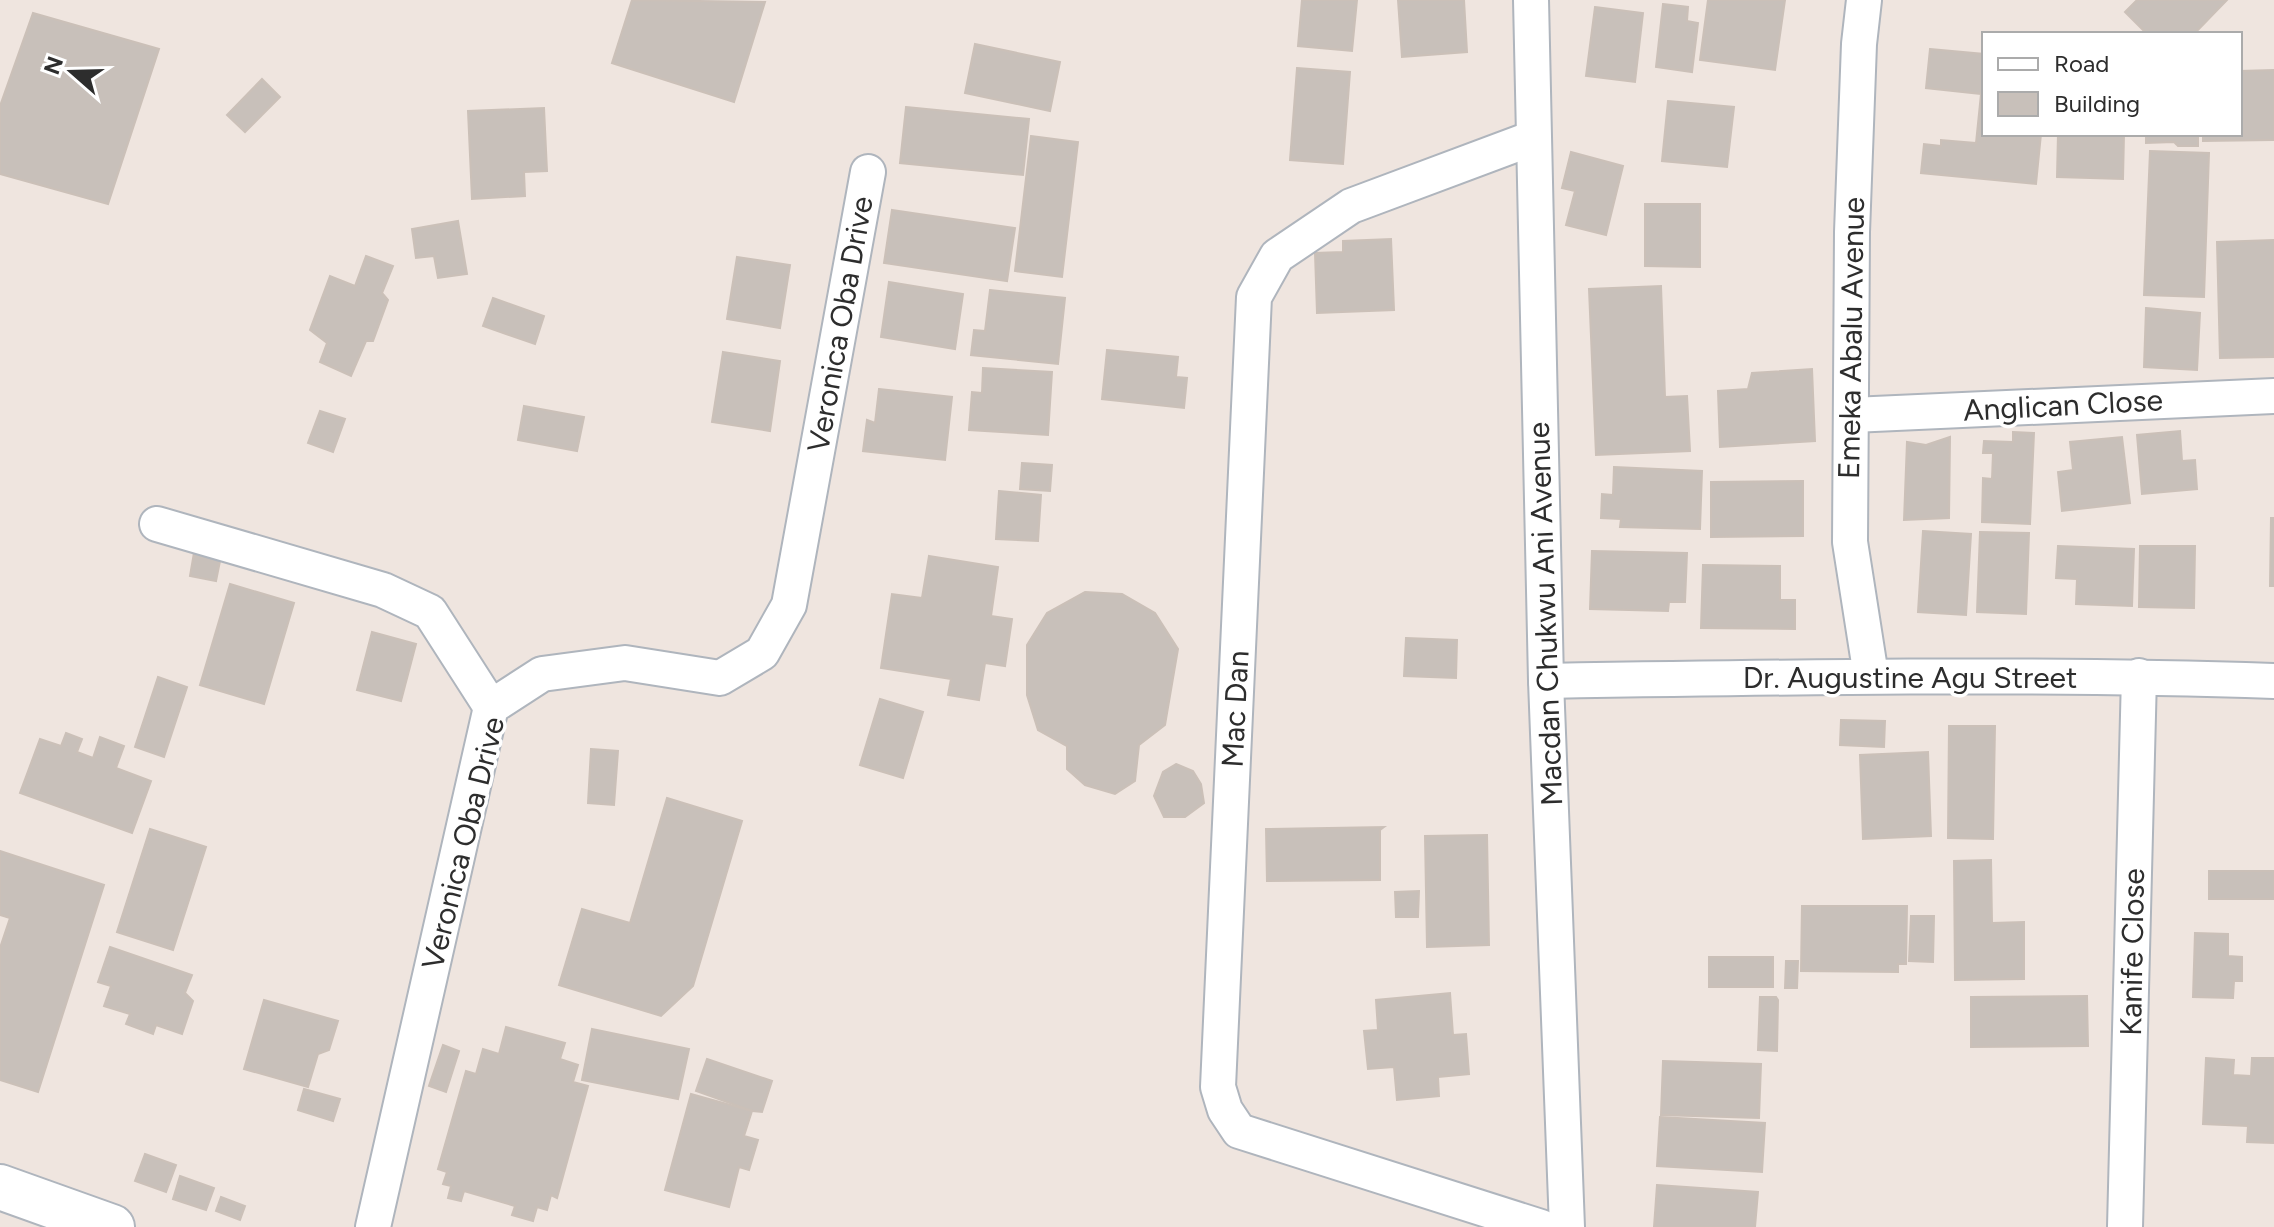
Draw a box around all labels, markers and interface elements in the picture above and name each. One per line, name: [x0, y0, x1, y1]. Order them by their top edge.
north arrow: [32, 32, 112, 112]
legend: [1982, 32, 2242, 136]
text: Road: [2054, 49, 2109, 78]
text: N: [38, 53, 69, 78]
text: Building: [2054, 89, 2140, 118]
street label: Veronica Oba Drive: [799, 193, 881, 455]
street label: Emeka Abalu Avenue: [1830, 197, 1872, 479]
street label: Anglican Close: [1962, 381, 2164, 429]
street label: Macdan Chukwu Ani Avenue: [1520, 421, 1570, 807]
street label: Mac Dan: [1213, 650, 1257, 768]
street label: Dr. Augustine Agu Street: [1743, 659, 2077, 696]
street label: Veronica Oba Drive: [414, 713, 512, 973]
street label: Kanife Close: [2112, 868, 2152, 1036]

